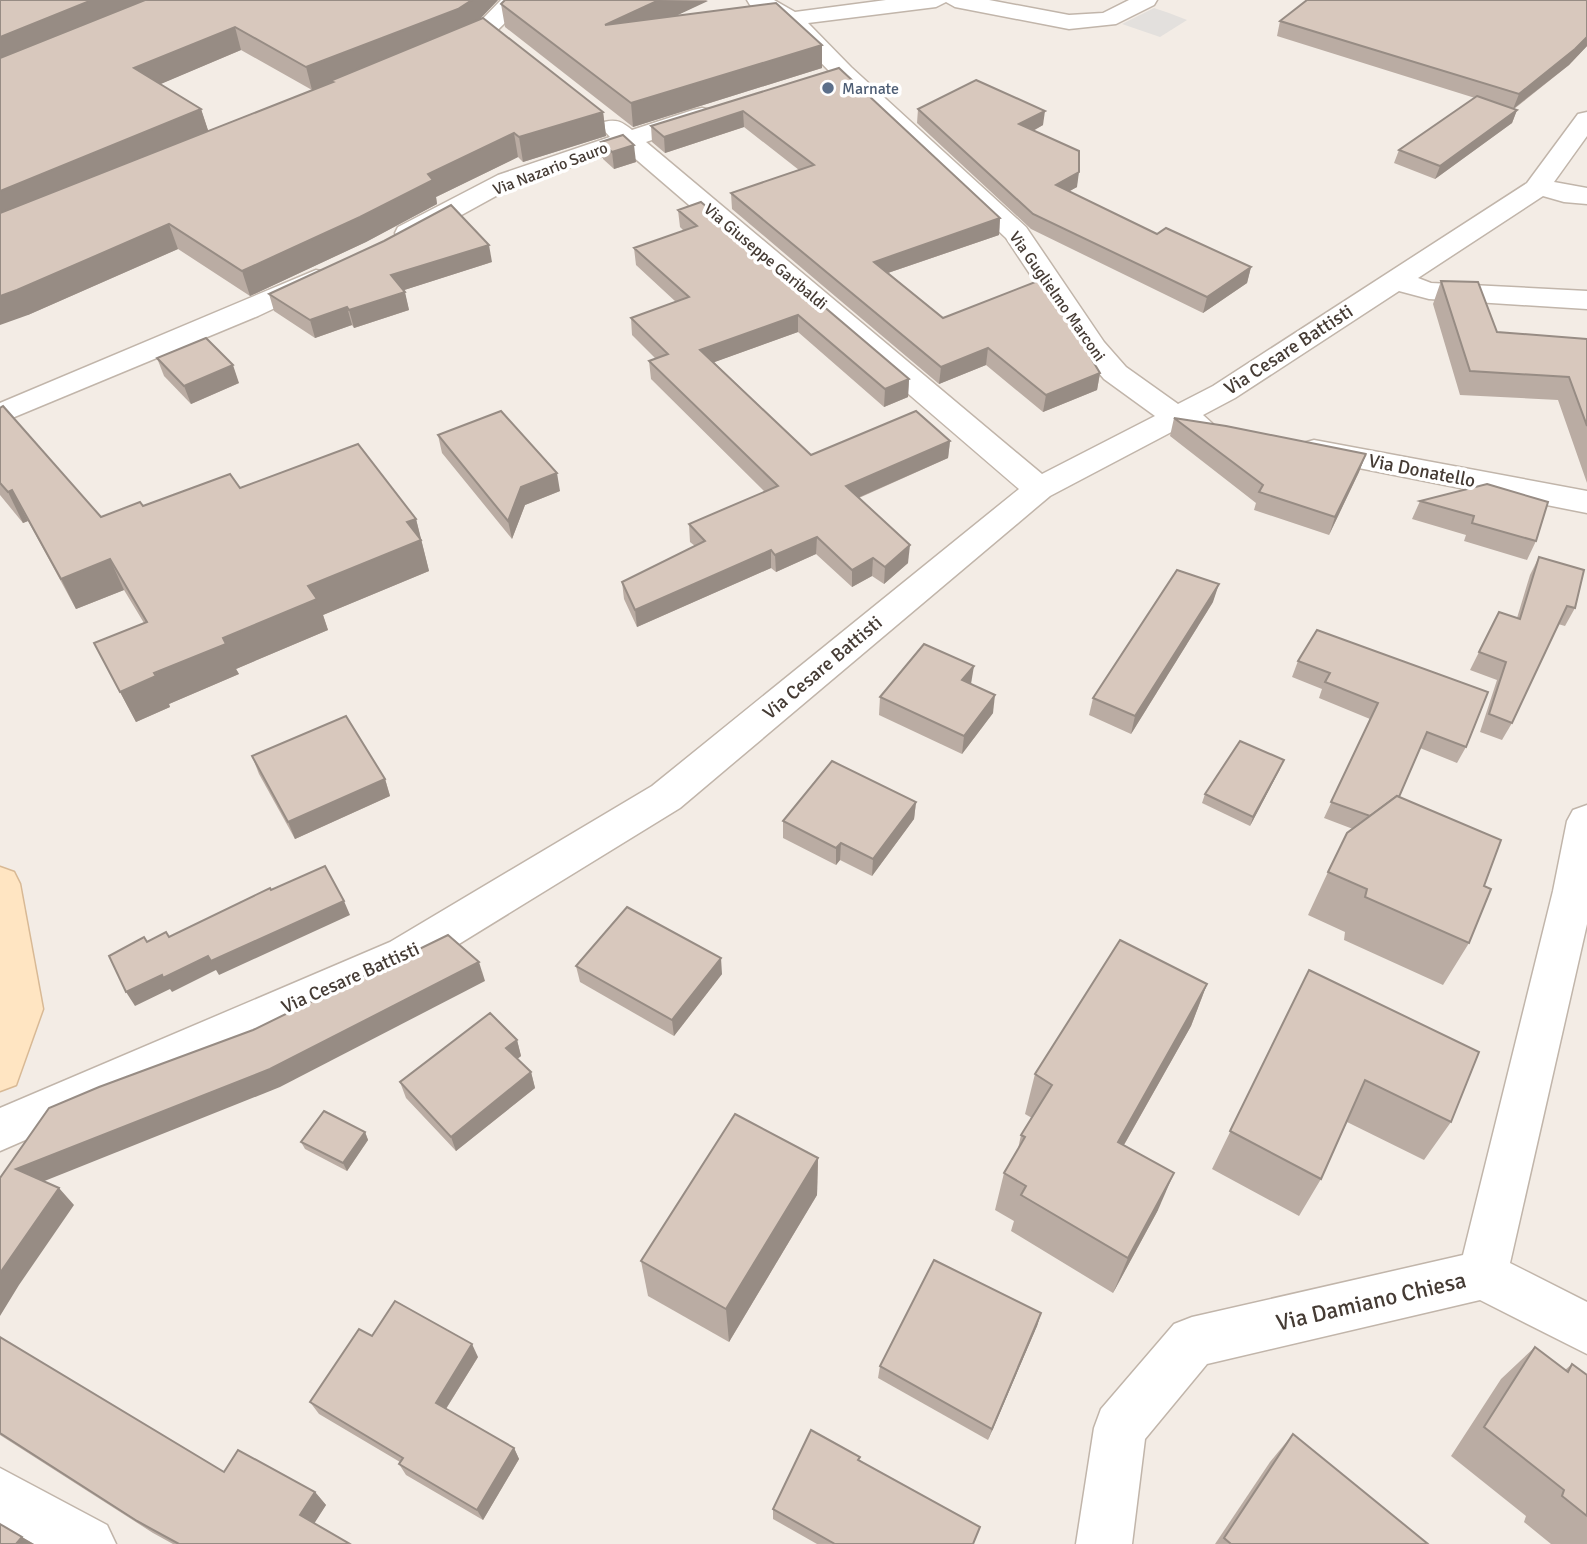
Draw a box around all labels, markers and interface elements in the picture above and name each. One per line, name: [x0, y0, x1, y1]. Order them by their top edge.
place label: Marnate: [842, 79, 899, 99]
marker: Marnate: [820, 80, 836, 96]
street label: Via Nazario Sauro: [490, 138, 611, 200]
street label: Via Giuseppe Garibaldi: [700, 199, 831, 314]
street label: Via Guglielmo Marconi: [1005, 228, 1110, 366]
street label: Via Cesare Battisti: [1220, 299, 1357, 400]
street label: Via Donatello: [1366, 449, 1477, 493]
street label: Via Cesare Battisti: [758, 611, 887, 725]
street label: Via Cesare Battisti: [278, 937, 423, 1019]
street label: Via Damiano Chiesa: [1273, 1266, 1469, 1337]

